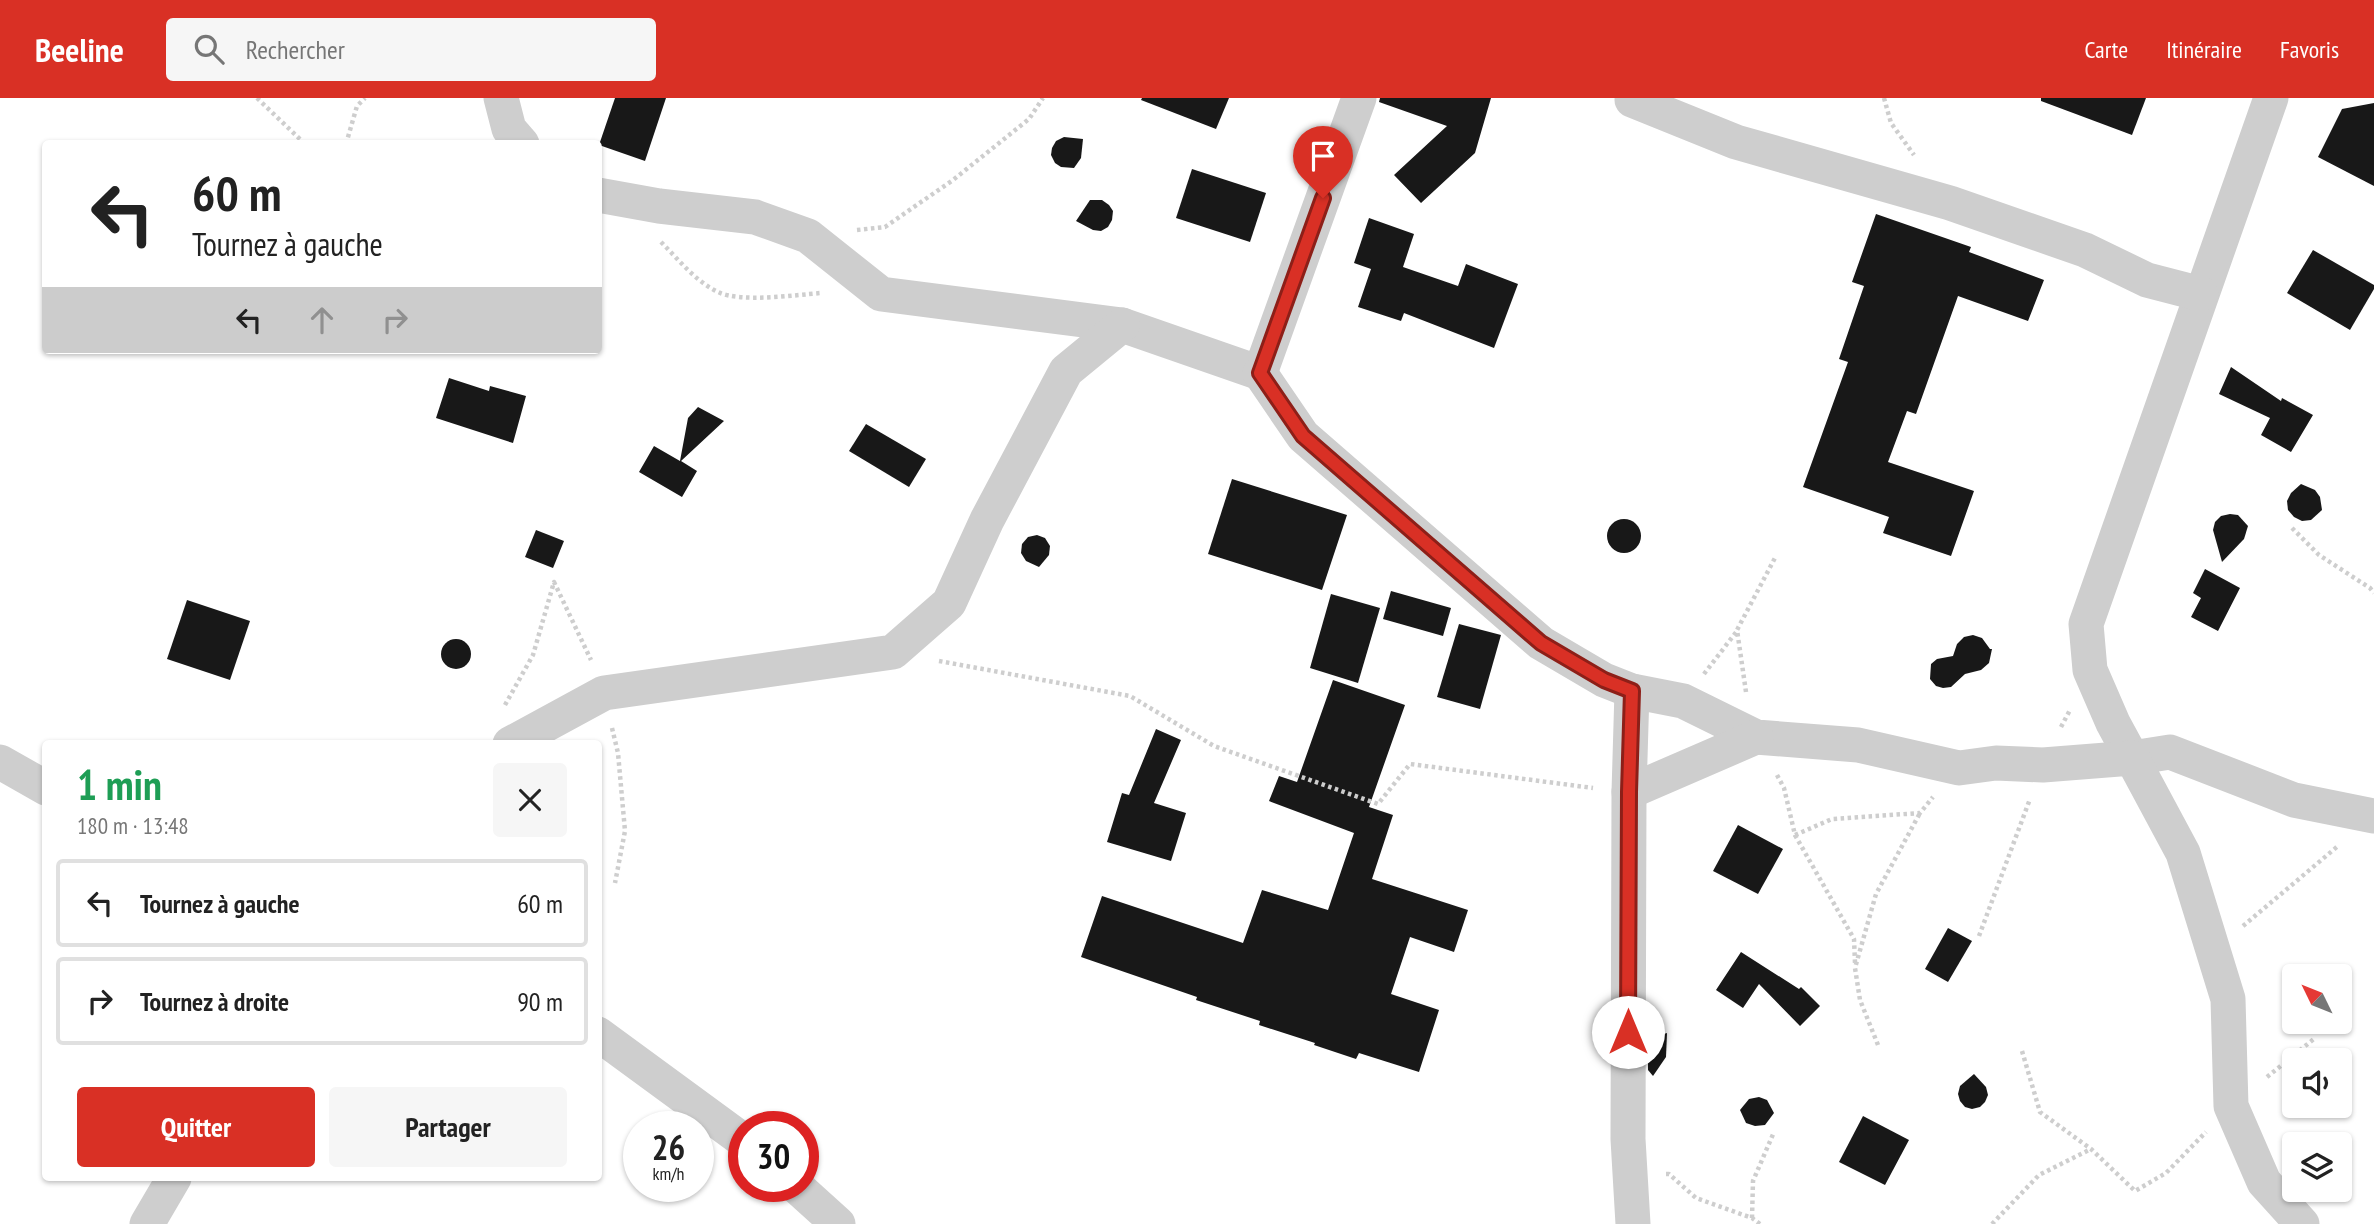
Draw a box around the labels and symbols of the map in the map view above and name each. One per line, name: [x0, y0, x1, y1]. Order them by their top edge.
pin: [1293, 126, 1353, 198]
north arrow: [2282, 964, 2352, 1034]
position arrow: [1591, 995, 1665, 1069]
speed limit sign: 30: [728, 1111, 819, 1202]

